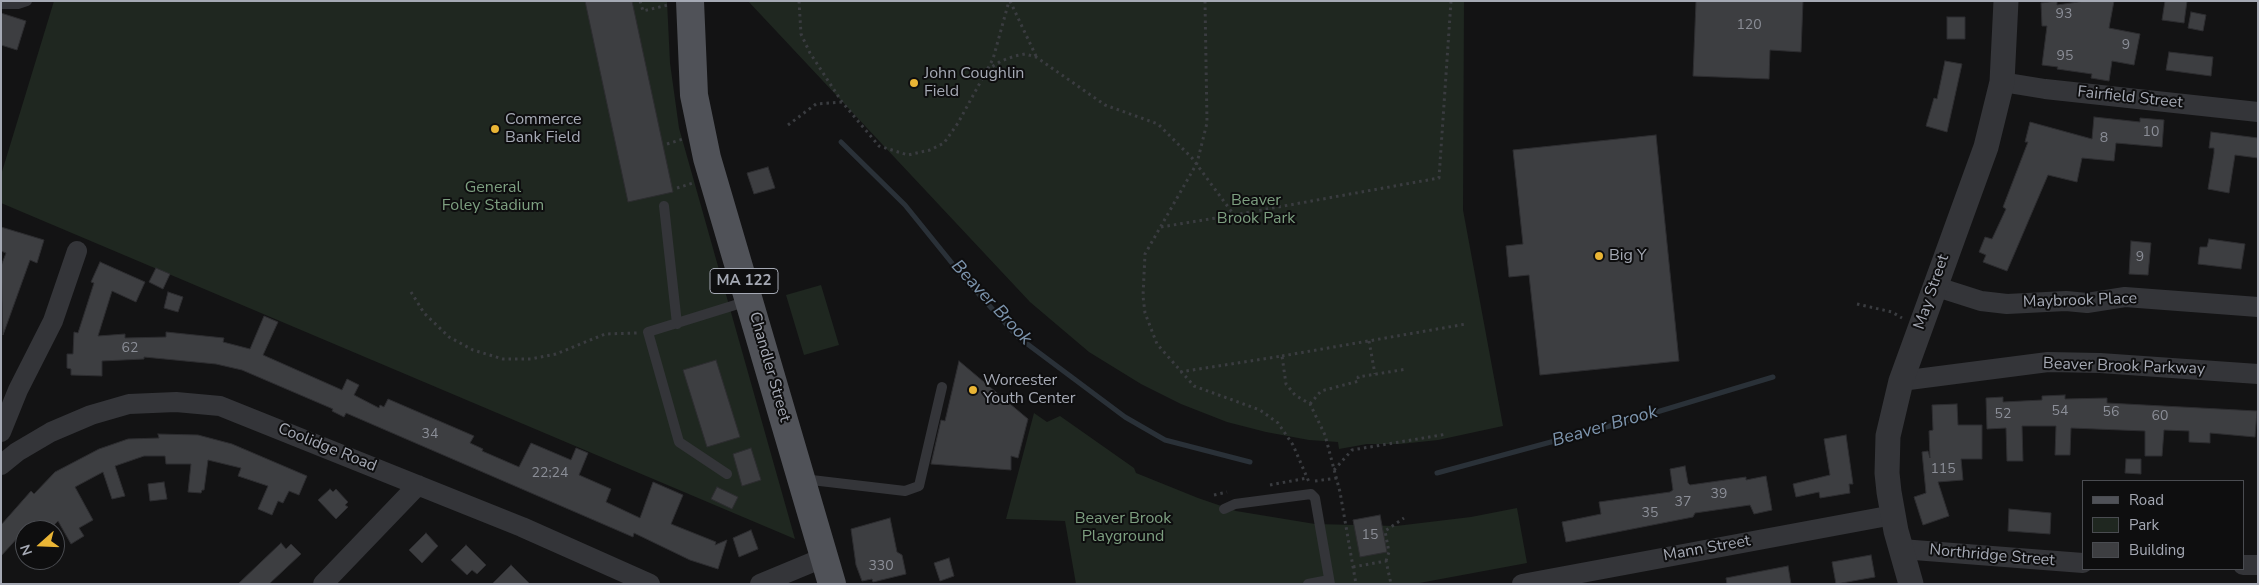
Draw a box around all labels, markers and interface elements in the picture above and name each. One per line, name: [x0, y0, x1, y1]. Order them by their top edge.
house number: 93: [2056, 7, 2072, 23]
house number: 120: [1736, 18, 1762, 34]
house number: 9: [2122, 38, 2130, 54]
house number: 95: [2057, 49, 2073, 65]
place label: John Coughlin Field: [924, 64, 1024, 102]
marker: John Coughlin Field: [908, 77, 920, 89]
street label: Fairfield Street: [2076, 83, 2184, 113]
place label: Commerce Bank Field: [505, 110, 581, 148]
marker: Commerce Bank Field: [489, 123, 501, 135]
house number: 10: [2143, 125, 2159, 141]
house number: 8: [2100, 131, 2108, 147]
park label: General Foley Stadium: [442, 178, 544, 216]
park label: Beaver Brook Park: [1217, 191, 1295, 229]
place label: Big Y: [1609, 246, 1647, 266]
marker: Big Y: [1593, 250, 1605, 262]
house number: 9: [2136, 250, 2144, 266]
street label: May Street: [1910, 252, 1954, 332]
water label: Beaver Brook: [946, 256, 1036, 350]
road number: MA 122: [710, 268, 778, 294]
street label: Maybrook Place: [2023, 289, 2137, 313]
street label: Chandler Street: [744, 310, 794, 424]
house number: 62: [122, 341, 138, 357]
street label: Beaver Brook Parkway: [2043, 355, 2205, 379]
place label: Worcester Youth Center: [983, 371, 1076, 409]
marker: Worcester Youth Center: [967, 384, 979, 396]
water label: Beaver Brook: [1550, 402, 1660, 452]
house number: 54: [2052, 404, 2068, 420]
house number: 56: [2103, 405, 2119, 421]
house number: 52: [1995, 407, 2011, 423]
house number: 60: [2152, 409, 2168, 425]
street label: Coolidge Road: [275, 419, 379, 477]
house number: 34: [422, 427, 438, 443]
house number: 115: [1930, 462, 1956, 478]
house number: 22;24: [532, 466, 568, 482]
legend: [2082, 480, 2244, 570]
house number: 39: [1711, 487, 1727, 503]
text: Road: [2129, 490, 2164, 510]
house number: 37: [1675, 495, 1691, 511]
house number: 35: [1642, 506, 1658, 522]
park label: Beaver Brook Playground: [1075, 509, 1171, 547]
text: Park: [2129, 515, 2159, 535]
north arrow: [15, 520, 65, 570]
house number: 15: [1362, 528, 1378, 544]
street label: Mann Street: [1662, 532, 1752, 566]
text: Building: [2129, 540, 2185, 560]
street label: Northridge Street: [1928, 541, 2056, 571]
text: N: [16, 542, 37, 558]
house number: 330: [868, 559, 894, 575]

